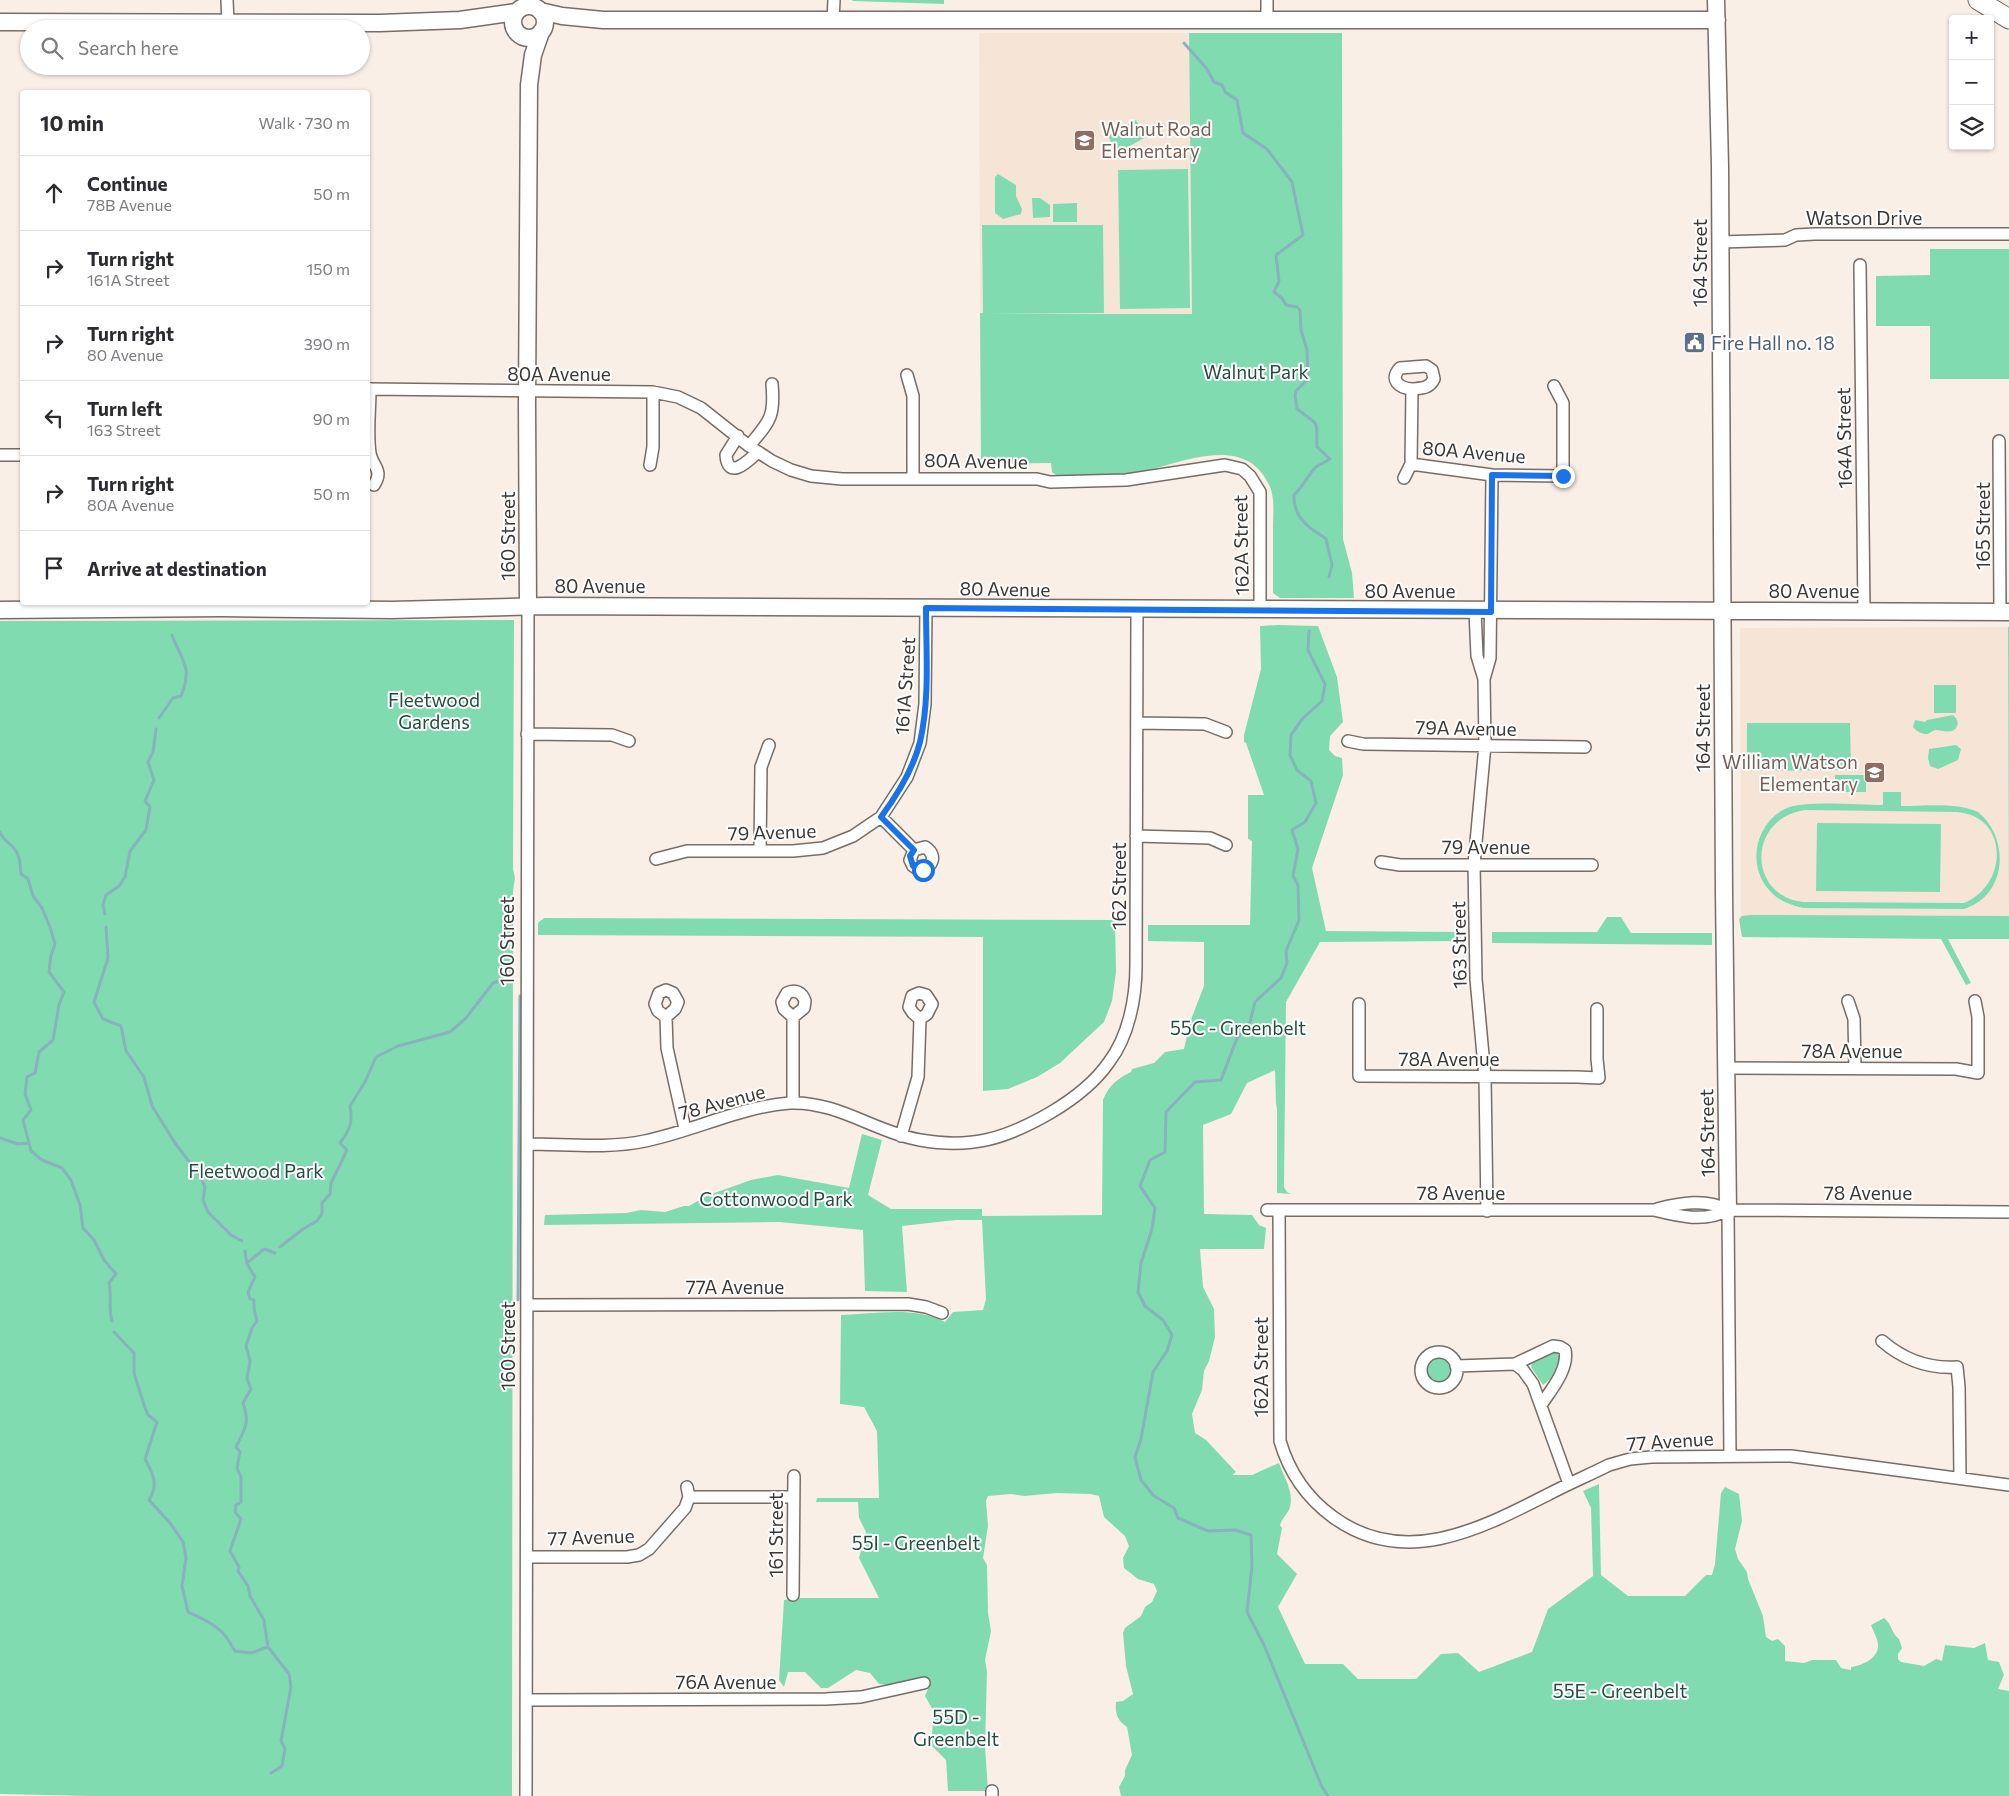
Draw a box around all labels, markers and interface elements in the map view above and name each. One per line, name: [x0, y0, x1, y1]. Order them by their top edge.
map controls: [1949, 15, 1994, 150]
button: +: [1949, 15, 1994, 60]
search box: [20, 20, 370, 75]
icon: search: [38, 34, 66, 62]
text: Search here: [78, 36, 178, 59]
button: −: [1949, 60, 1994, 105]
button: layers: [1949, 105, 1994, 150]
text: 10 min: [40, 110, 104, 135]
text: Walk · 730 m: [258, 113, 350, 132]
place label: Walnut Road Elementary: [1101, 117, 1211, 162]
school or university icon: Walnut Road Elementary: [1073, 128, 1097, 152]
text: Continue: [87, 172, 167, 195]
icon: ahead: [40, 179, 68, 207]
text: 50 m: [313, 184, 350, 203]
text: 78B Avenue: [87, 195, 172, 214]
street label: Watson Drive: [1806, 206, 1922, 229]
street label: 164 Street: [1688, 219, 1711, 307]
text: Turn right: [87, 247, 174, 270]
icon: right: [40, 254, 68, 282]
text: 150 m: [307, 259, 350, 278]
text: 161A Street: [87, 270, 170, 289]
text: Turn right: [87, 322, 174, 345]
icon: right: [40, 329, 68, 357]
public building icon: Fire Hall no. 18: [1683, 331, 1707, 355]
place label: Fire Hall no. 18: [1711, 331, 1835, 354]
text: 390 m: [304, 334, 350, 353]
text: 80 Avenue: [87, 345, 164, 364]
park label: Walnut Park: [1203, 360, 1309, 383]
street label: 80A Avenue: [507, 362, 611, 385]
street label: 164A Street: [1831, 387, 1856, 489]
text: Turn left: [87, 397, 162, 420]
icon: left: [40, 404, 68, 432]
text: 90 m: [313, 409, 350, 428]
text: 163 Street: [87, 420, 161, 439]
street label: 80A Avenue: [1421, 436, 1527, 467]
street label: 80A Avenue: [924, 448, 1028, 473]
route end: [1552, 465, 1575, 488]
text: Turn right: [87, 472, 174, 495]
icon: right: [40, 479, 68, 507]
street label: 165 Street: [1971, 482, 1994, 570]
text: 50 m: [313, 484, 350, 503]
street label: 160 Street: [496, 491, 519, 581]
street label: 162A Street: [1228, 494, 1253, 595]
text: 80A Avenue: [87, 495, 174, 514]
icon: arrive: [40, 554, 68, 582]
text: Arrive at destination: [87, 557, 267, 580]
street label: 80 Avenue: [555, 574, 645, 597]
street label: 80 Avenue: [959, 576, 1051, 601]
street label: 80 Avenue: [1365, 579, 1455, 602]
street label: 80 Avenue: [1769, 579, 1859, 602]
street label: 161A Street: [890, 636, 919, 736]
street label: 164 Street: [1691, 684, 1714, 772]
park label: Fleetwood Gardens: [388, 688, 480, 733]
street label: 79A Avenue: [1415, 715, 1517, 740]
place label: William Watson Elementary: [1722, 750, 1858, 795]
school or university icon: William Watson Elementary: [1862, 761, 1886, 785]
street label: 79 Avenue: [727, 818, 817, 845]
street label: 79 Avenue: [1442, 835, 1530, 858]
street label: 162 Street: [1107, 842, 1130, 930]
route start: [912, 859, 935, 882]
street label: 160 Street: [495, 896, 518, 986]
street label: 163 Street: [1446, 901, 1471, 989]
park label: 55C - Greenbelt: [1170, 1016, 1306, 1039]
street label: 78A Avenue: [1801, 1039, 1903, 1062]
street label: 78A Avenue: [1398, 1047, 1500, 1070]
street label: 78 Avenue: [676, 1079, 768, 1124]
street label: 164 Street: [1694, 1088, 1719, 1177]
park label: Fleetwood Park: [188, 1159, 324, 1182]
street label: 78 Avenue: [1417, 1181, 1505, 1204]
street label: 78 Avenue: [1824, 1181, 1912, 1204]
park label: Cottonwood Park: [699, 1187, 853, 1210]
street label: 77A Avenue: [686, 1275, 784, 1298]
street label: 160 Street: [496, 1301, 519, 1391]
street label: 162A Street: [1249, 1316, 1272, 1417]
street label: 77 Avenue: [1626, 1426, 1714, 1455]
street label: 161 Street: [764, 1492, 787, 1578]
street label: 77 Avenue: [547, 1523, 635, 1550]
park label: 55I - Greenbelt: [852, 1531, 980, 1554]
street label: 76A Avenue: [675, 1670, 777, 1693]
park label: 55E - Greenbelt: [1553, 1679, 1687, 1702]
park label: 55D - Greenbelt: [913, 1705, 999, 1750]

